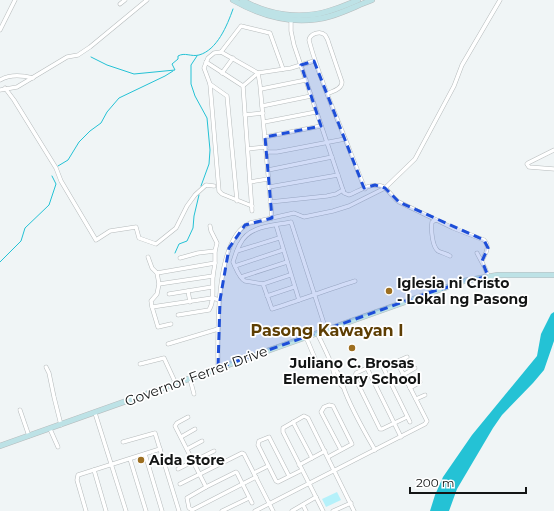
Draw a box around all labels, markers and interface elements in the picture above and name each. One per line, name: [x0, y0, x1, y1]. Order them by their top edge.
place label: Iglesia ni Cristo - Lokal ng Pasong: [397, 274, 528, 308]
marker: Iglesia ni Cristo - Lokal ng Pasong: [384, 286, 394, 296]
district label: Pasong Kawayan I: [251, 321, 403, 340]
street label: Governor Ferrer Drive: [122, 342, 270, 410]
marker: Juliano C. Brosas Elementary School: [347, 343, 357, 353]
place label: Juliano C. Brosas Elementary School: [283, 354, 421, 388]
place label: Aida Store: [148, 451, 225, 469]
marker: Aida Store: [136, 455, 146, 465]
scale bar: [410, 469, 526, 495]
text: 200 m: [416, 475, 455, 490]

